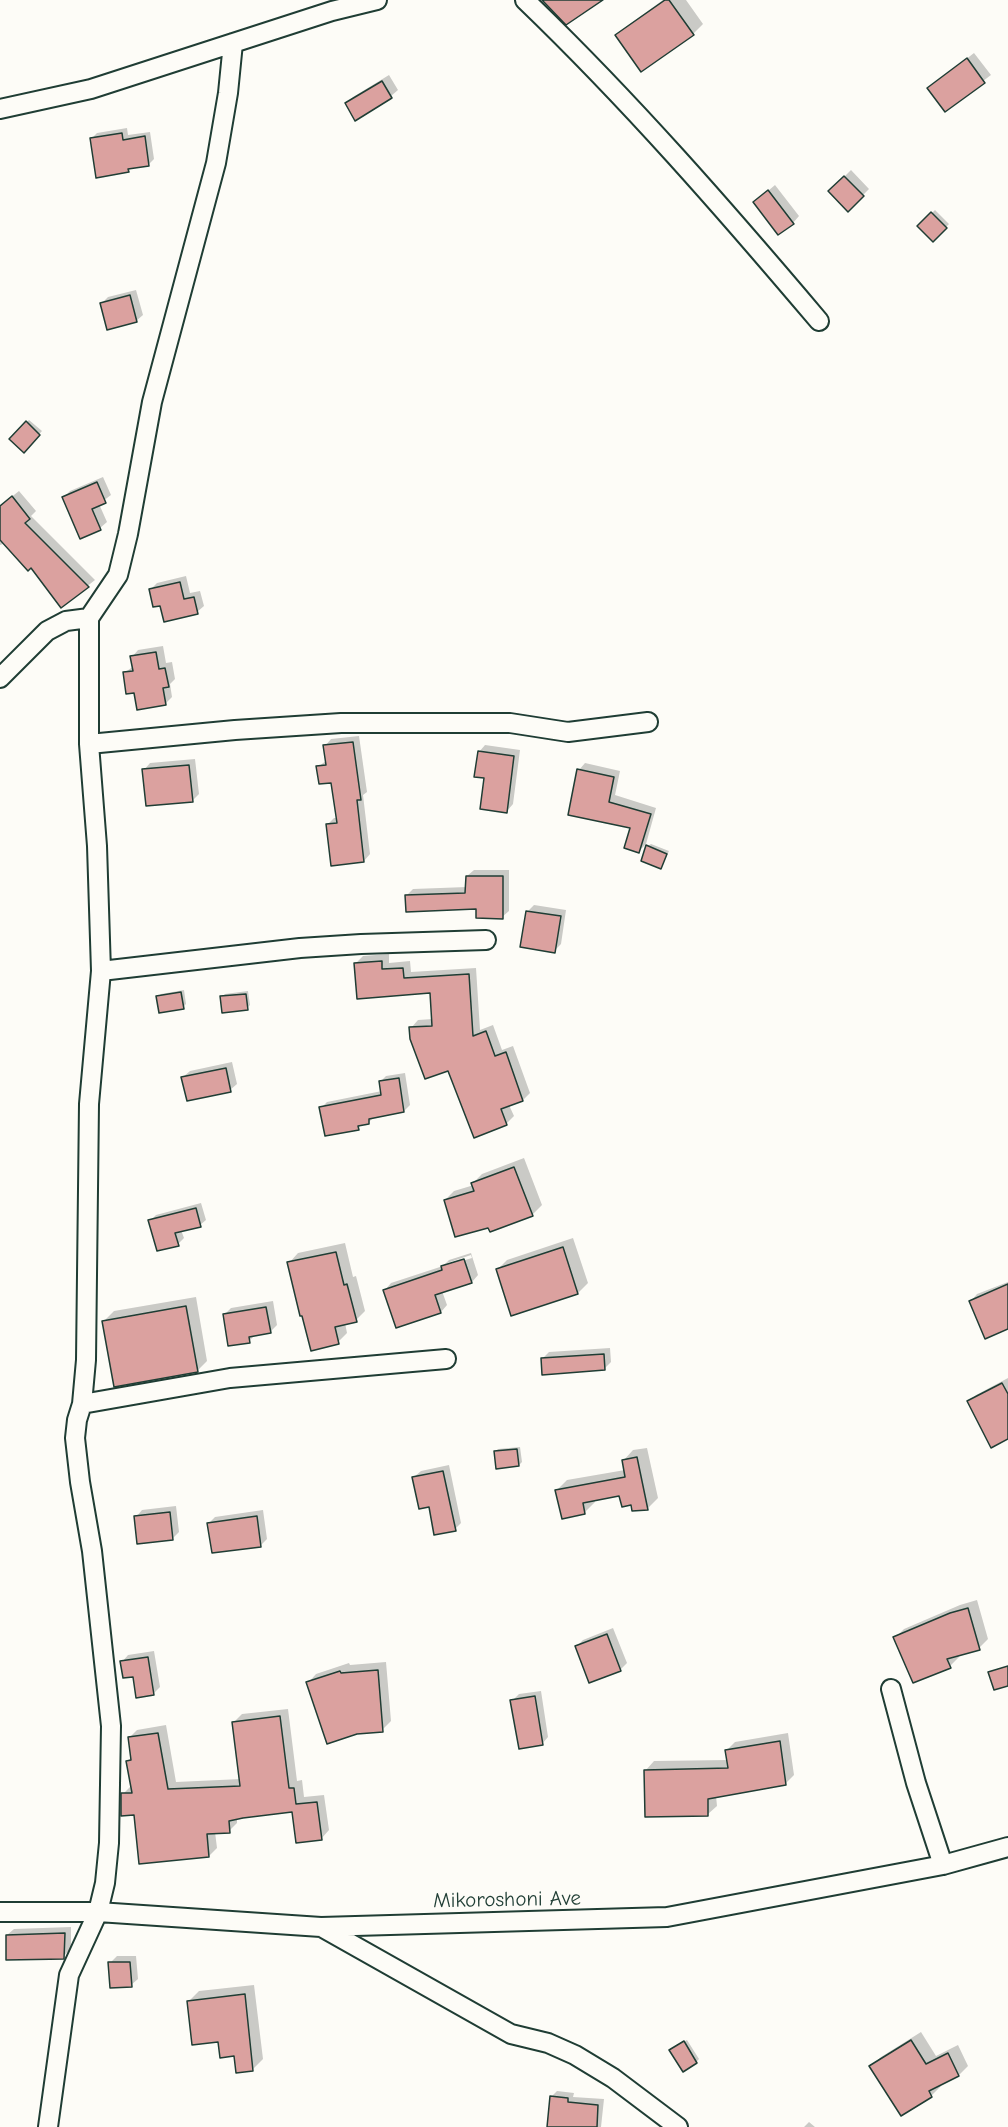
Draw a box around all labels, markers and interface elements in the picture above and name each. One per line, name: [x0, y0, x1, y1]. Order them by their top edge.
street label: Mikoroshoni Ave: [433, 1886, 581, 1914]

